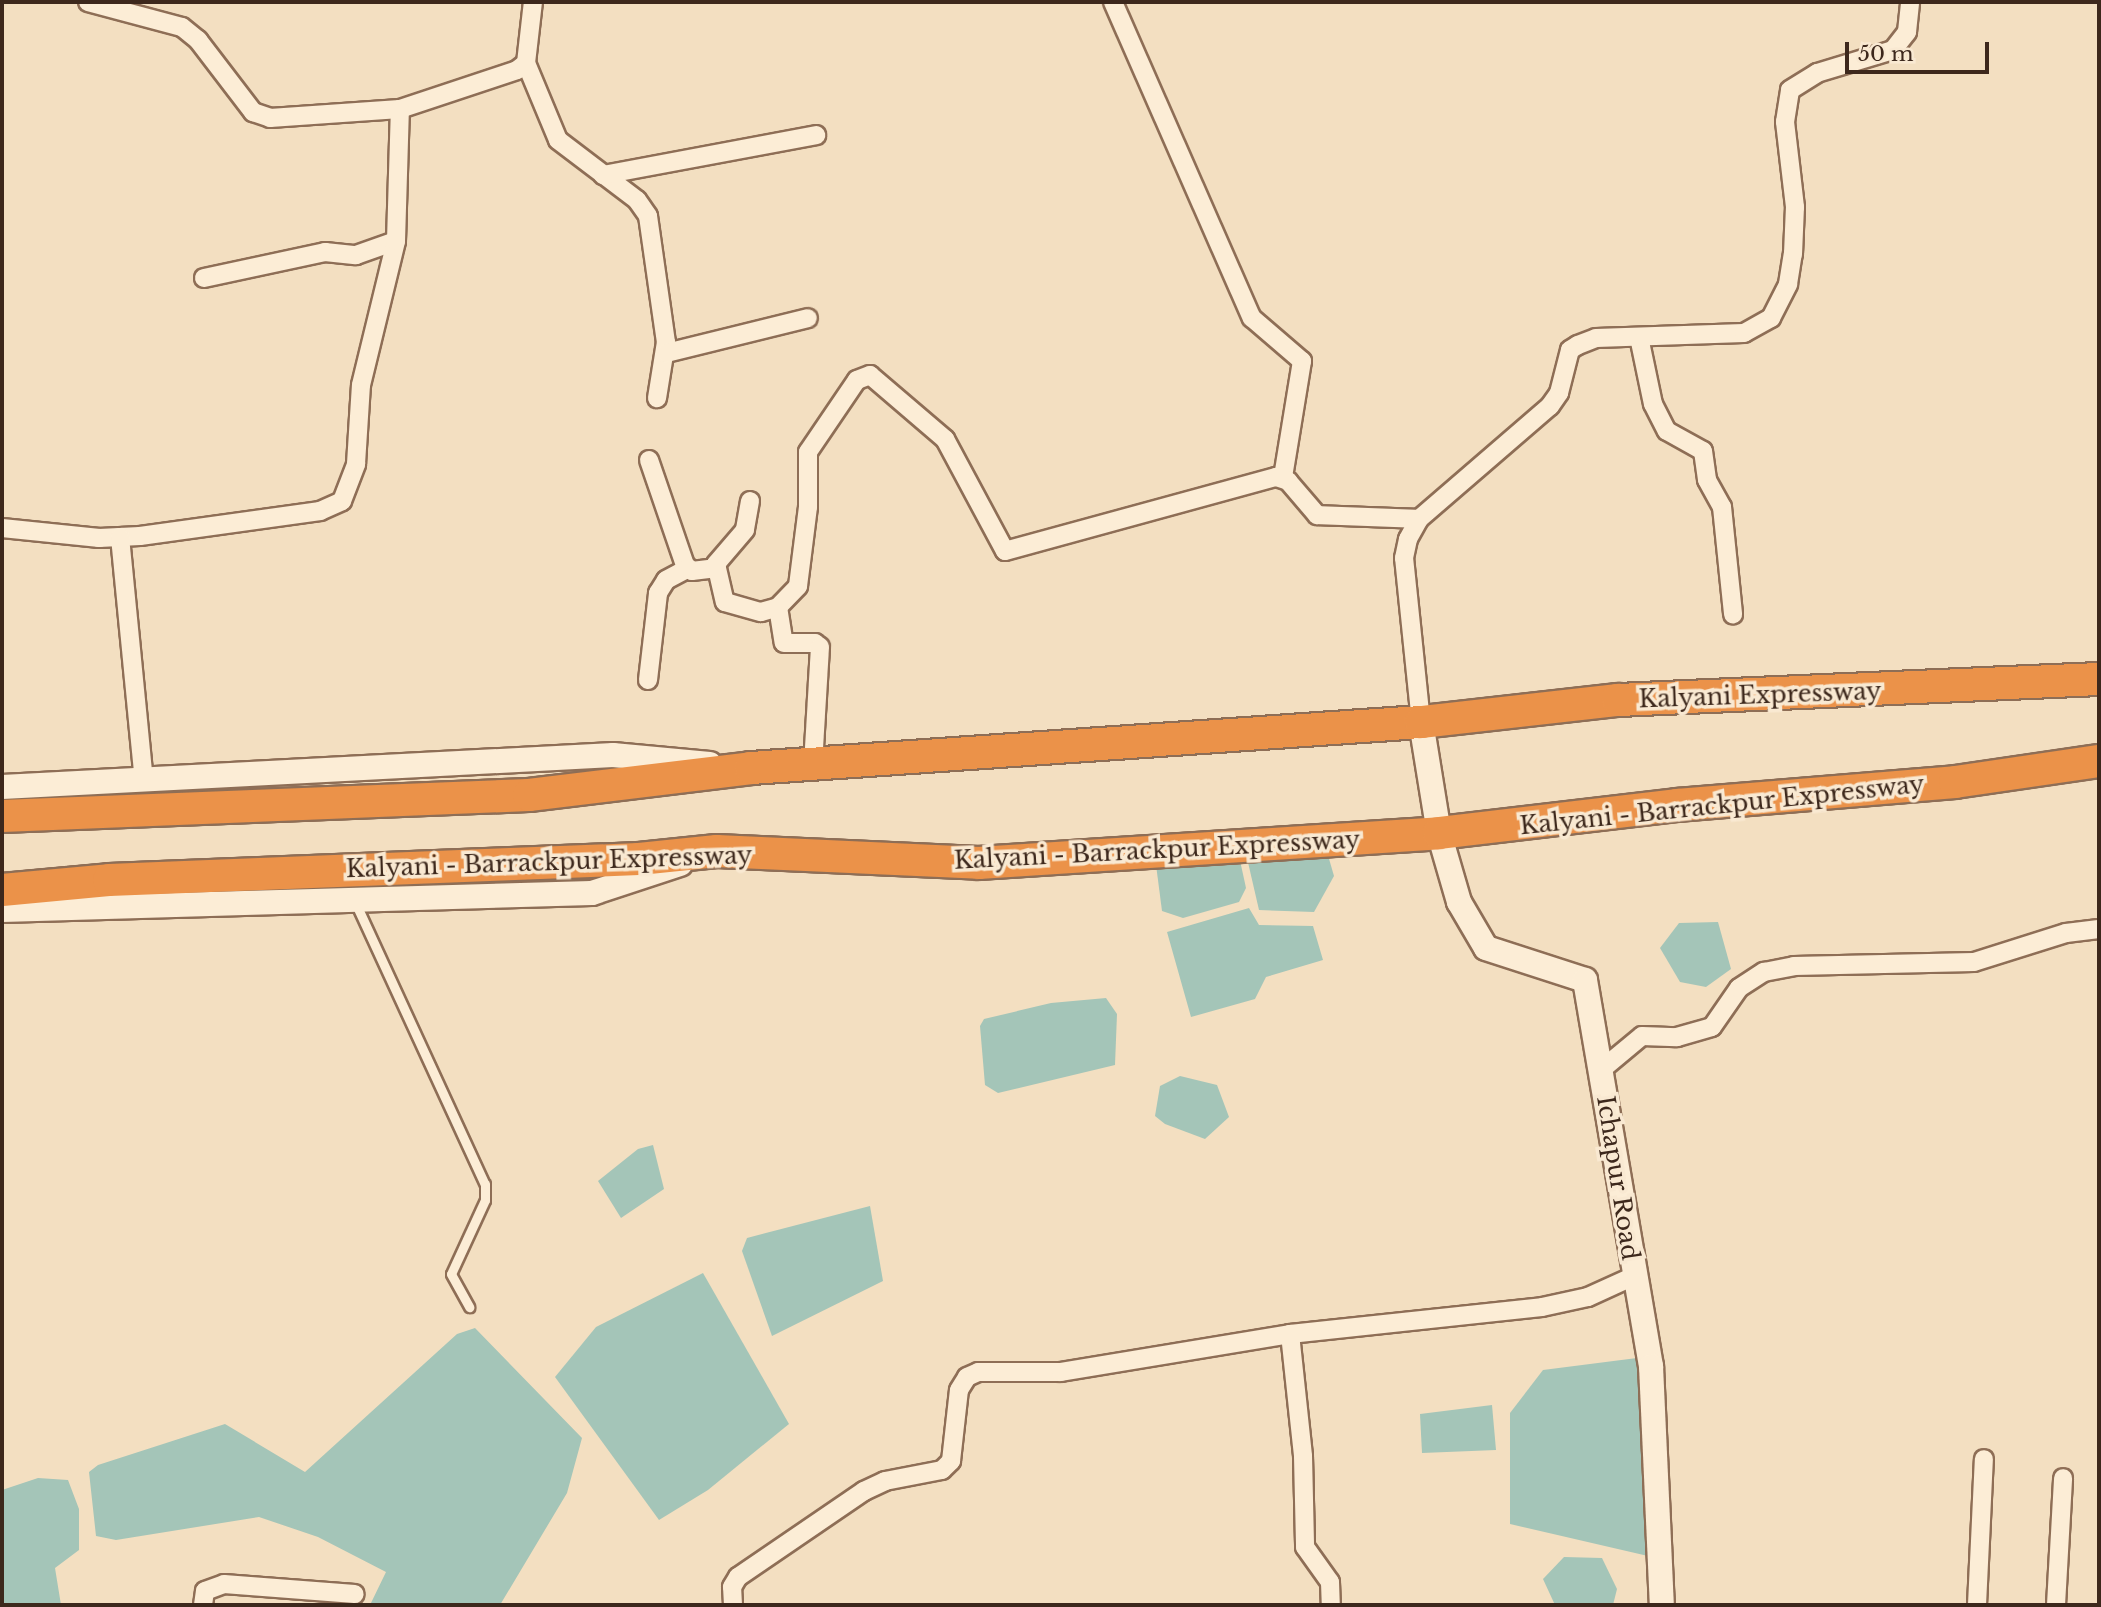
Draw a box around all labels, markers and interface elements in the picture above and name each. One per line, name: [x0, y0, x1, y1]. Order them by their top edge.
scale bar: [1849, 28, 1993, 72]
text: 50 m: [1858, 41, 1913, 67]
street label: Kalyani Expressway: [1638, 676, 1882, 714]
street label: Kalyani - Barrackpur Expressway: [1518, 769, 1926, 841]
street label: Kalyani - Barrackpur Expressway: [953, 825, 1361, 875]
street label: Kalyani - Barrackpur Expressway: [345, 841, 753, 883]
street label: Ichapur Road: [1591, 1093, 1645, 1263]

